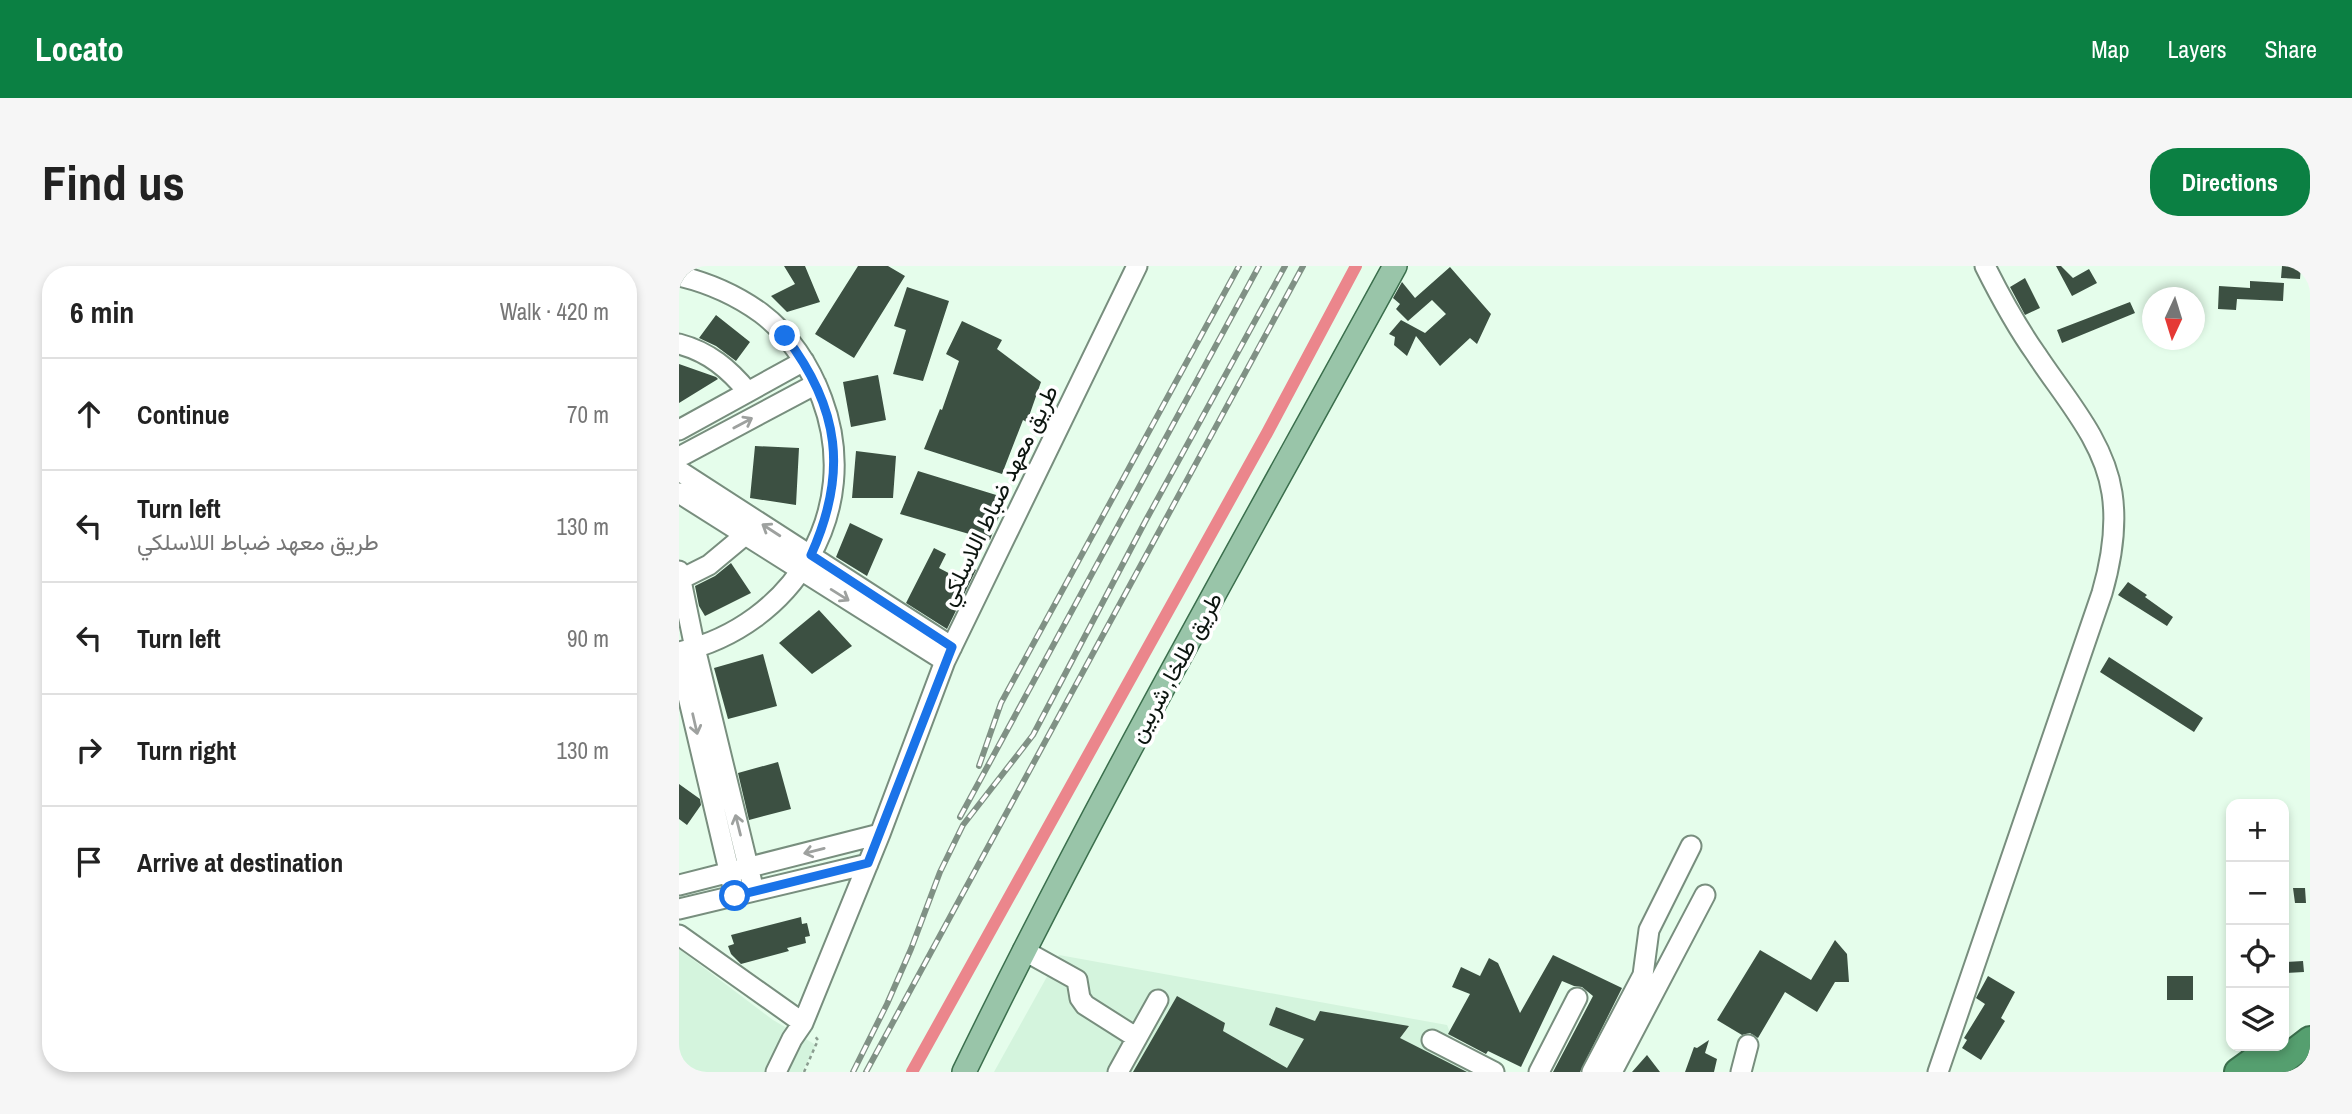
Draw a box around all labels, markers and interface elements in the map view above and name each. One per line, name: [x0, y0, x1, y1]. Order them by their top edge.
text: Locato: [35, 27, 124, 71]
text: Map: [2091, 33, 2129, 65]
text: Layers: [2167, 33, 2226, 65]
text: Share: [2264, 33, 2317, 65]
button: Directions: [2150, 148, 2310, 216]
text: Find us: [42, 149, 185, 215]
north arrow: [2142, 287, 2205, 350]
text: 6 min: [70, 292, 134, 332]
text: Walk · 420 m: [500, 296, 609, 327]
route end: [769, 320, 800, 351]
street label: طريق معهد ضباط اللاسلكي: [931, 380, 1069, 612]
icon: ahead: [70, 395, 108, 433]
text: Continue: [137, 397, 229, 432]
text: 70 m: [567, 399, 609, 430]
one-way arrow: [732, 415, 753, 429]
text: Turn left: [137, 491, 221, 526]
icon: left: [70, 507, 108, 545]
text: 130 m: [557, 511, 609, 542]
one-way arrow: [762, 522, 781, 537]
text: طريق معهد ضباط اللاسلكي: [137, 526, 379, 557]
street label: طريق طلخا, شربين: [1121, 586, 1229, 748]
one-way arrow: [830, 589, 850, 603]
icon: left: [70, 619, 108, 657]
text: Turn left: [137, 621, 221, 656]
text: 90 m: [567, 623, 609, 654]
one-way arrow: [689, 712, 702, 735]
icon: right: [70, 731, 108, 769]
text: Turn right: [137, 733, 236, 768]
text: 130 m: [557, 735, 609, 766]
map controls: [2226, 799, 2289, 1051]
button: +: [2226, 799, 2289, 862]
one-way arrow: [731, 814, 744, 837]
icon: arrive: [70, 843, 108, 881]
text: Arrive at destination: [137, 845, 343, 880]
one-way arrow: [803, 845, 826, 858]
button: −: [2226, 862, 2289, 925]
route start: [719, 880, 750, 911]
button: locate: [2226, 925, 2289, 988]
button: layers: [2226, 988, 2289, 1051]

